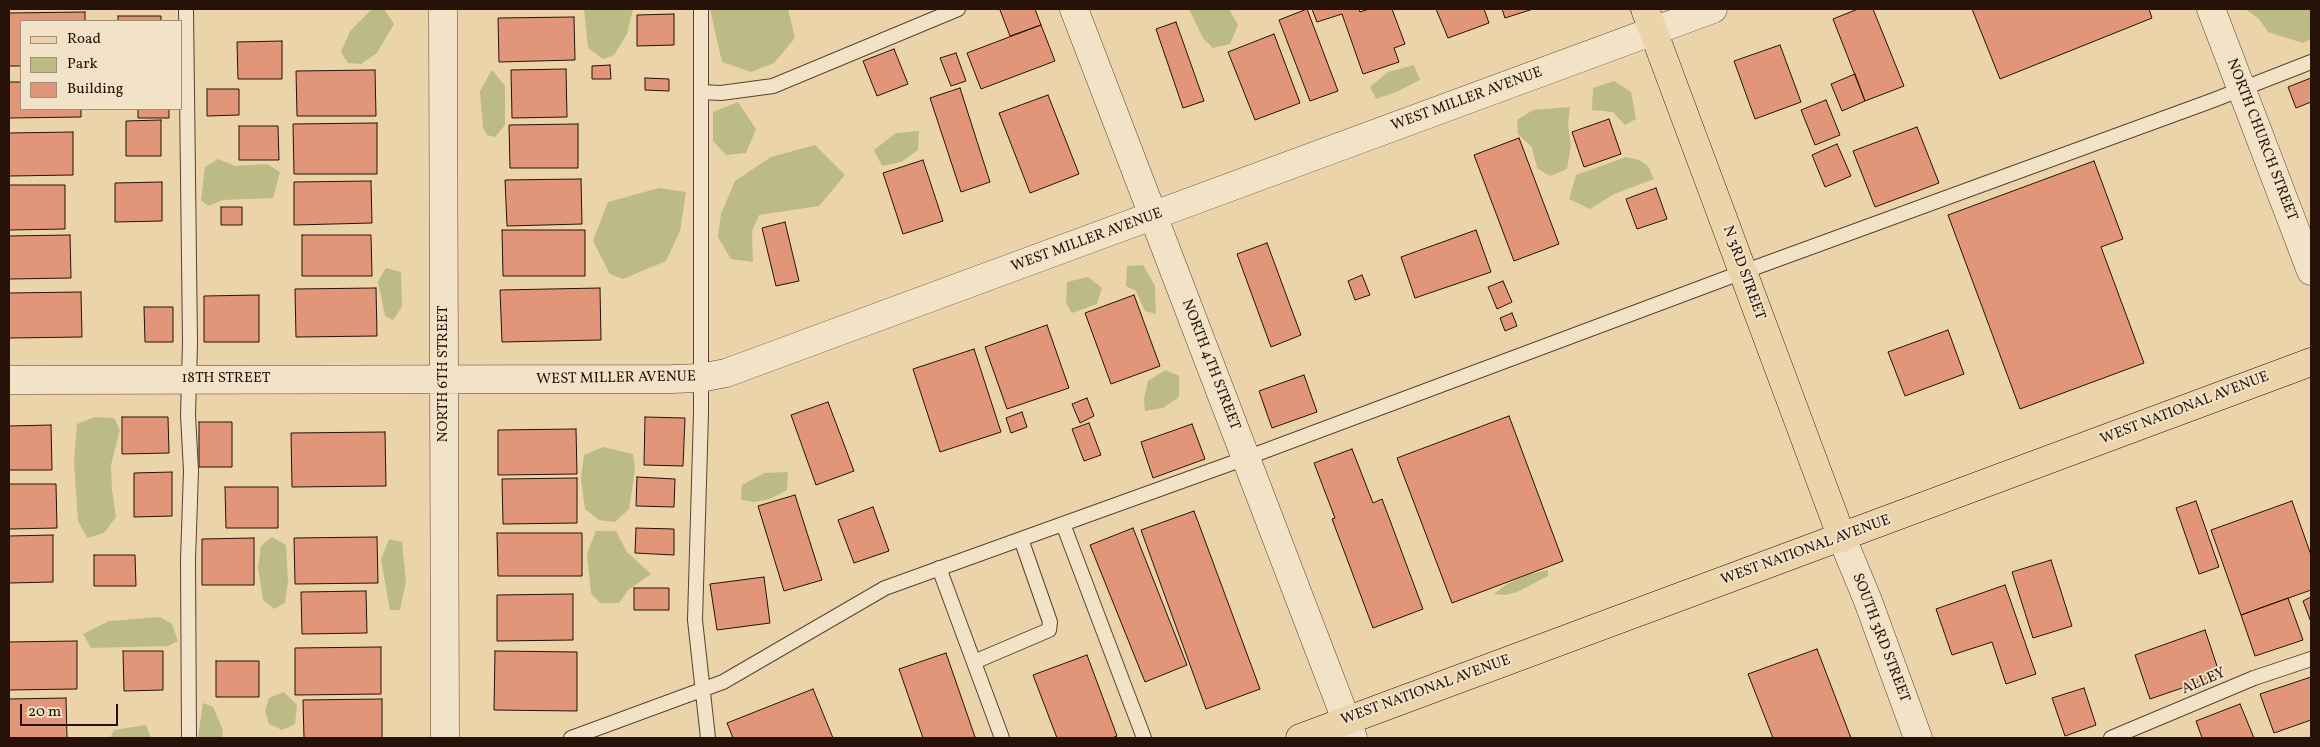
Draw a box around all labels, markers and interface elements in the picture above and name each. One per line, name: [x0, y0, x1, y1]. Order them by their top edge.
legend: [20, 20, 182, 110]
text: Road: [67, 29, 101, 50]
text: Park: [67, 54, 98, 75]
street label: NORTH CHURCH STREET: [2222, 56, 2300, 224]
street label: WEST MILLER AVENUE: [1389, 64, 1545, 136]
text: Building: [67, 79, 123, 100]
street label: WEST MILLER AVENUE: [1009, 205, 1165, 277]
street label: N 3RD STREET: [1718, 223, 1768, 323]
street label: NORTH 4TH STREET: [1177, 297, 1243, 433]
street label: NORTH 6TH STREET: [435, 305, 453, 443]
street label: WEST NATIONAL AVENUE: [2098, 368, 2272, 450]
street label: WEST MILLER AVENUE: [536, 369, 696, 389]
street label: 18TH STREET: [182, 370, 270, 388]
street label: WEST NATIONAL AVENUE: [1719, 512, 1893, 590]
street label: SOUTH 3RD STREET: [1847, 571, 1913, 705]
street label: WEST NATIONAL AVENUE: [1339, 652, 1513, 730]
street label: ALLEY: [2180, 665, 2228, 699]
scale bar: [22, 694, 120, 726]
text: 20 m: [28, 702, 61, 723]

